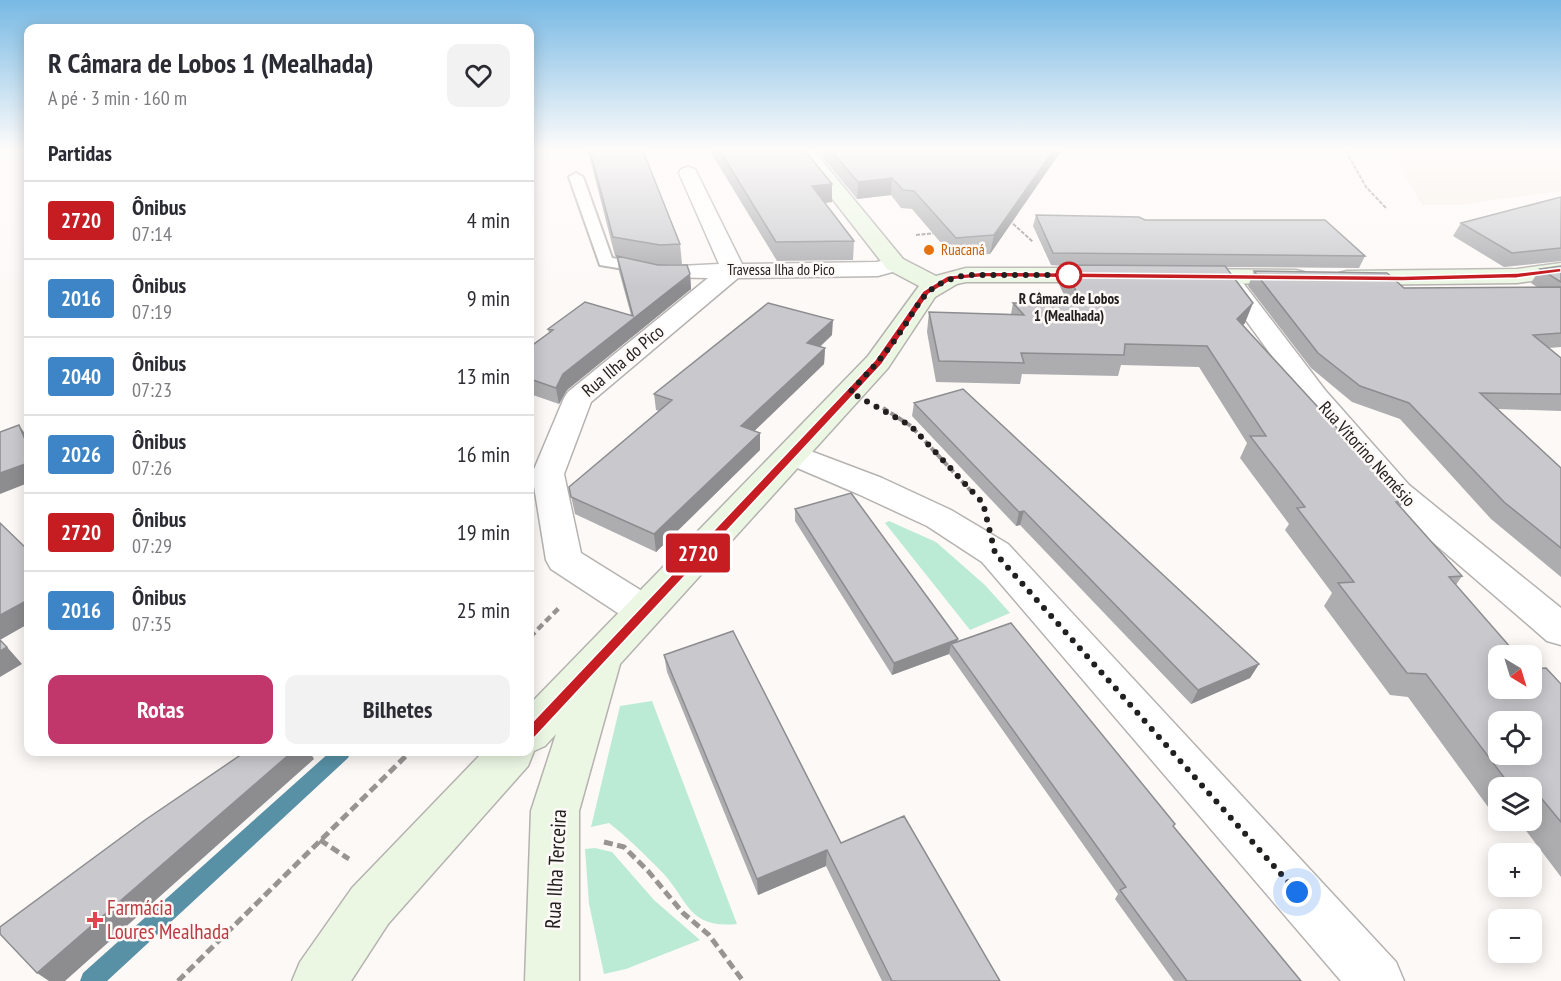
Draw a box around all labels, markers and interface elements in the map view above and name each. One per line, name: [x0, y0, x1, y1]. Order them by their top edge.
text: R Câmara de Lobos 1 (Mealhada): [48, 44, 373, 81]
button: heart: [447, 44, 510, 107]
text: A pé · 3 min · 160 m: [48, 85, 187, 111]
text: Partidas: [48, 139, 112, 167]
text: Ônibus: [132, 193, 186, 221]
text: 4 min: [467, 206, 510, 234]
text: 2720: [61, 207, 101, 234]
text: 07:14: [132, 221, 172, 247]
place label: Ruacaná: [941, 240, 985, 259]
marker: Ruacaná: [922, 243, 936, 257]
street label: Travessa Ilha do Pico: [727, 260, 835, 279]
marker: R Câmara de Lobos 1 (Mealhada): [1056, 262, 1082, 288]
text: Ônibus: [132, 271, 186, 299]
text: 9 min: [467, 284, 510, 312]
text: 2016: [61, 285, 101, 312]
place label: R Câmara de Lobos 1 (Mealhada): [1019, 289, 1119, 325]
text: 07:19: [132, 299, 172, 325]
street label: Rua Ilha do Pico: [577, 320, 669, 402]
text: Ônibus: [132, 349, 186, 377]
text: 13 min: [457, 362, 510, 390]
text: 2040: [61, 363, 101, 390]
text: 07:23: [132, 377, 172, 403]
street label: Rua Vitorino Nemésio: [1314, 396, 1421, 511]
text: Ônibus: [132, 427, 186, 455]
text: 16 min: [457, 440, 510, 468]
text: 2026: [61, 441, 101, 468]
text: 07:26: [132, 455, 172, 481]
text: Ônibus: [132, 505, 186, 533]
text: 19 min: [457, 518, 510, 546]
text: 2720: [61, 519, 101, 546]
text: 07:29: [132, 533, 172, 559]
line badge: 2720: [656, 534, 740, 572]
text: 2720: [678, 540, 718, 567]
text: Ônibus: [132, 583, 186, 611]
text: 25 min: [457, 596, 510, 624]
text: 2016: [61, 597, 101, 624]
text: 07:35: [132, 611, 172, 637]
north arrow: [1488, 645, 1542, 699]
map controls: [1488, 645, 1542, 963]
button: Rotas: [48, 675, 273, 744]
button: Bilhetes: [285, 675, 510, 744]
button: locate: [1488, 711, 1542, 765]
button: layers: [1488, 777, 1542, 831]
street label: Rua Ilha Terceira: [539, 809, 572, 929]
button: +: [1488, 843, 1542, 897]
your location: [1282, 877, 1312, 907]
place label: Farmácia Loures Mealhada: [107, 894, 229, 945]
button: −: [1488, 909, 1542, 963]
marker: Farmácia Loures Mealhada: [88, 913, 102, 927]

